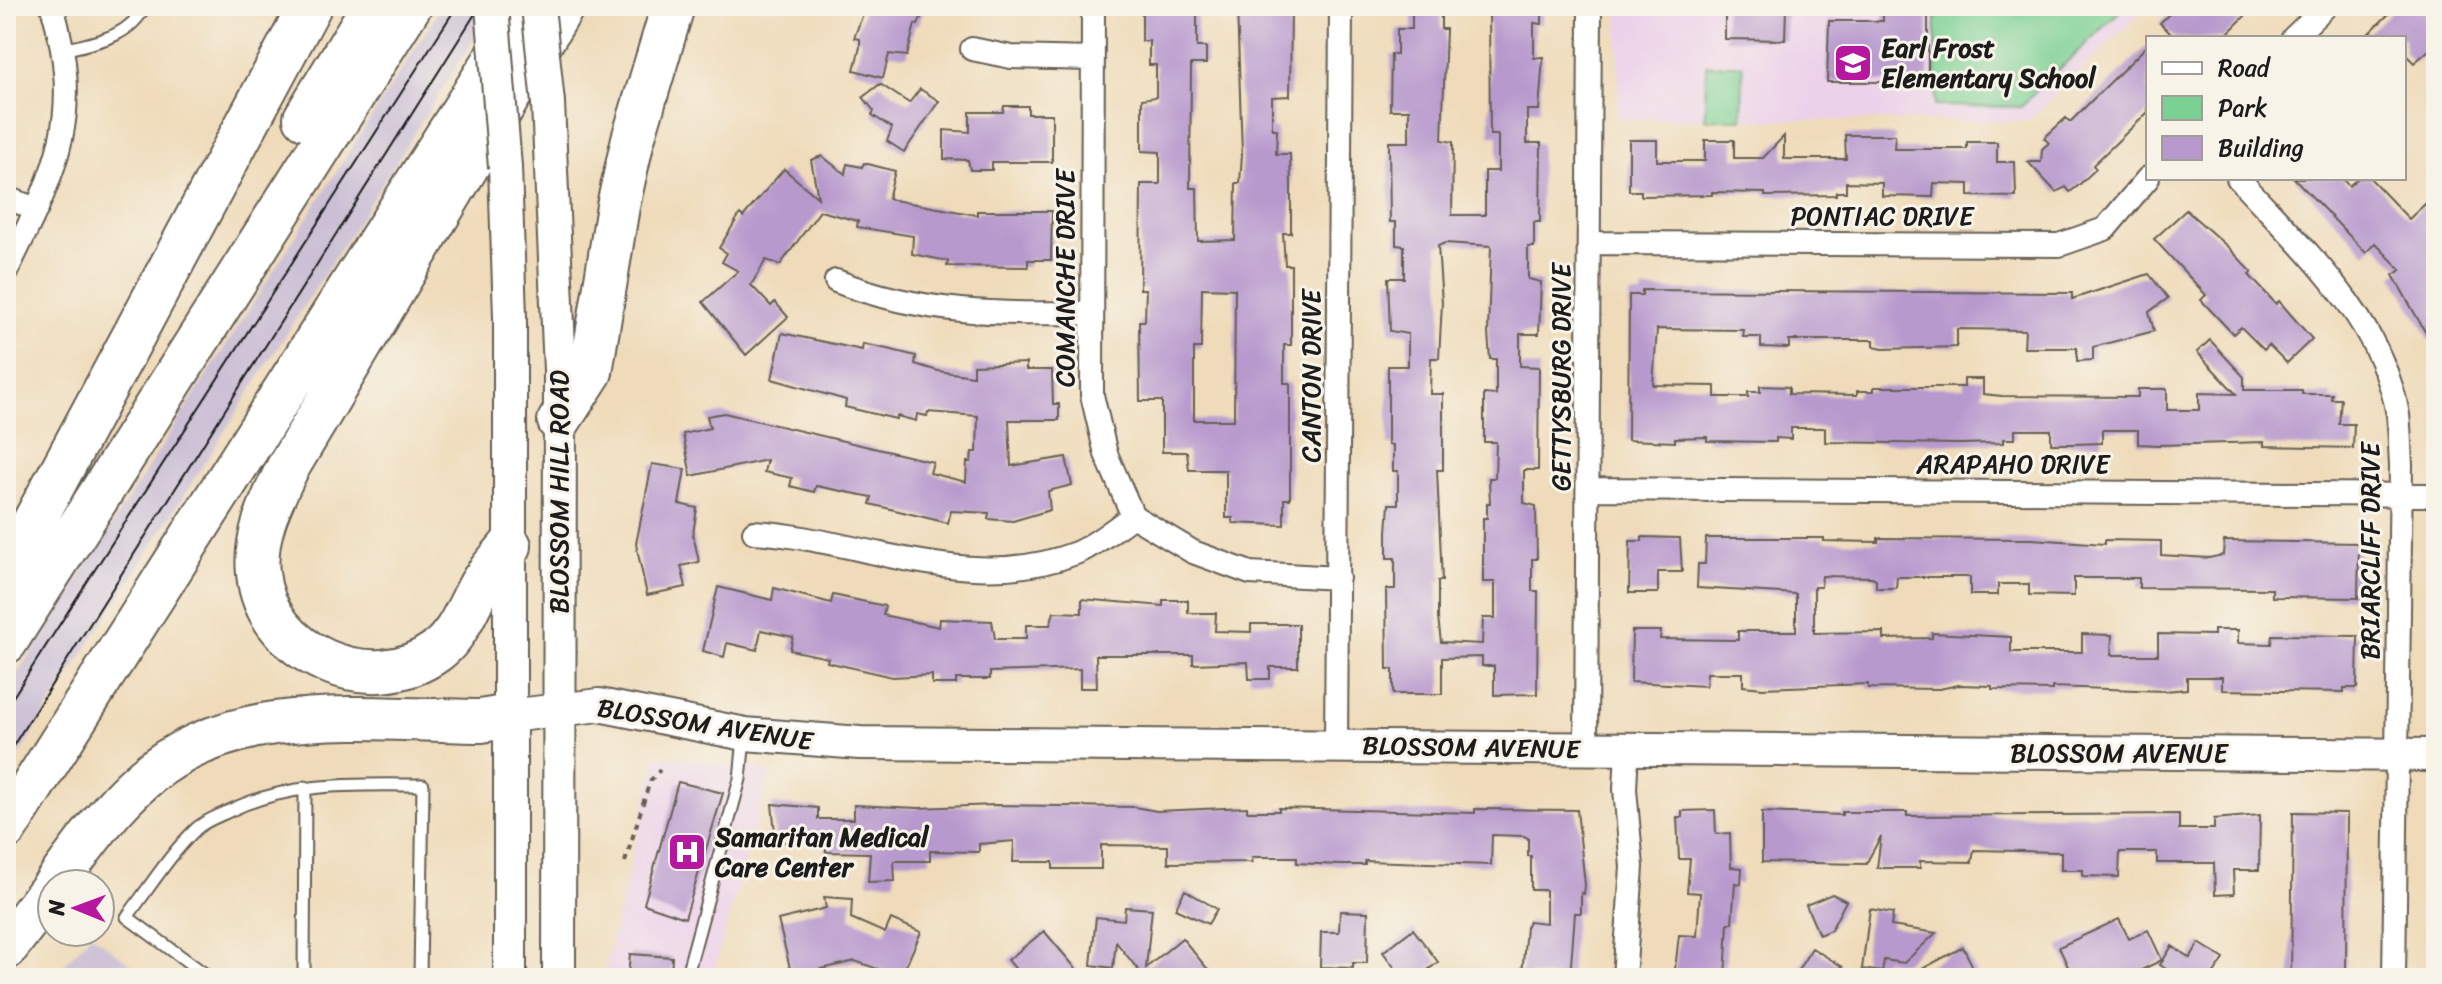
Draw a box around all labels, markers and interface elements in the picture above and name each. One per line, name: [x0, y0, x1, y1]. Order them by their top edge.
place label: Earl Frost Elementary School: [1881, 25, 2097, 101]
legend: [2146, 36, 2406, 180]
school or university icon: Earl Frost Elementary School: [1832, 42, 1874, 84]
text: Road: [2218, 47, 2272, 89]
text: Park: [2218, 87, 2267, 129]
text: Building: [2218, 127, 2304, 169]
street label: COMANCHE DRIVE: [1042, 168, 1088, 387]
street label: PONTIAC DRIVE: [1791, 193, 1975, 239]
street label: GETTYSBURG DRIVE: [1538, 261, 1584, 491]
street label: CANTON DRIVE: [1288, 288, 1334, 463]
street label: BLOSSOM HILL ROAD: [536, 370, 582, 614]
street label: ARAPAHO DRIVE: [1915, 441, 2111, 487]
street label: BRIARCLIFF DRIVE: [2347, 441, 2393, 660]
street label: BLOSSOM AVENUE: [594, 684, 818, 764]
street label: BLOSSOM AVENUE: [1362, 722, 1582, 772]
street label: BLOSSOM AVENUE: [2010, 730, 2229, 776]
place label: Samaritan Medical Care Center: [714, 814, 930, 890]
hospital icon: Samaritan Medical Care Center: [666, 831, 708, 873]
north arrow: [36, 868, 116, 948]
text: N: [37, 899, 76, 917]

